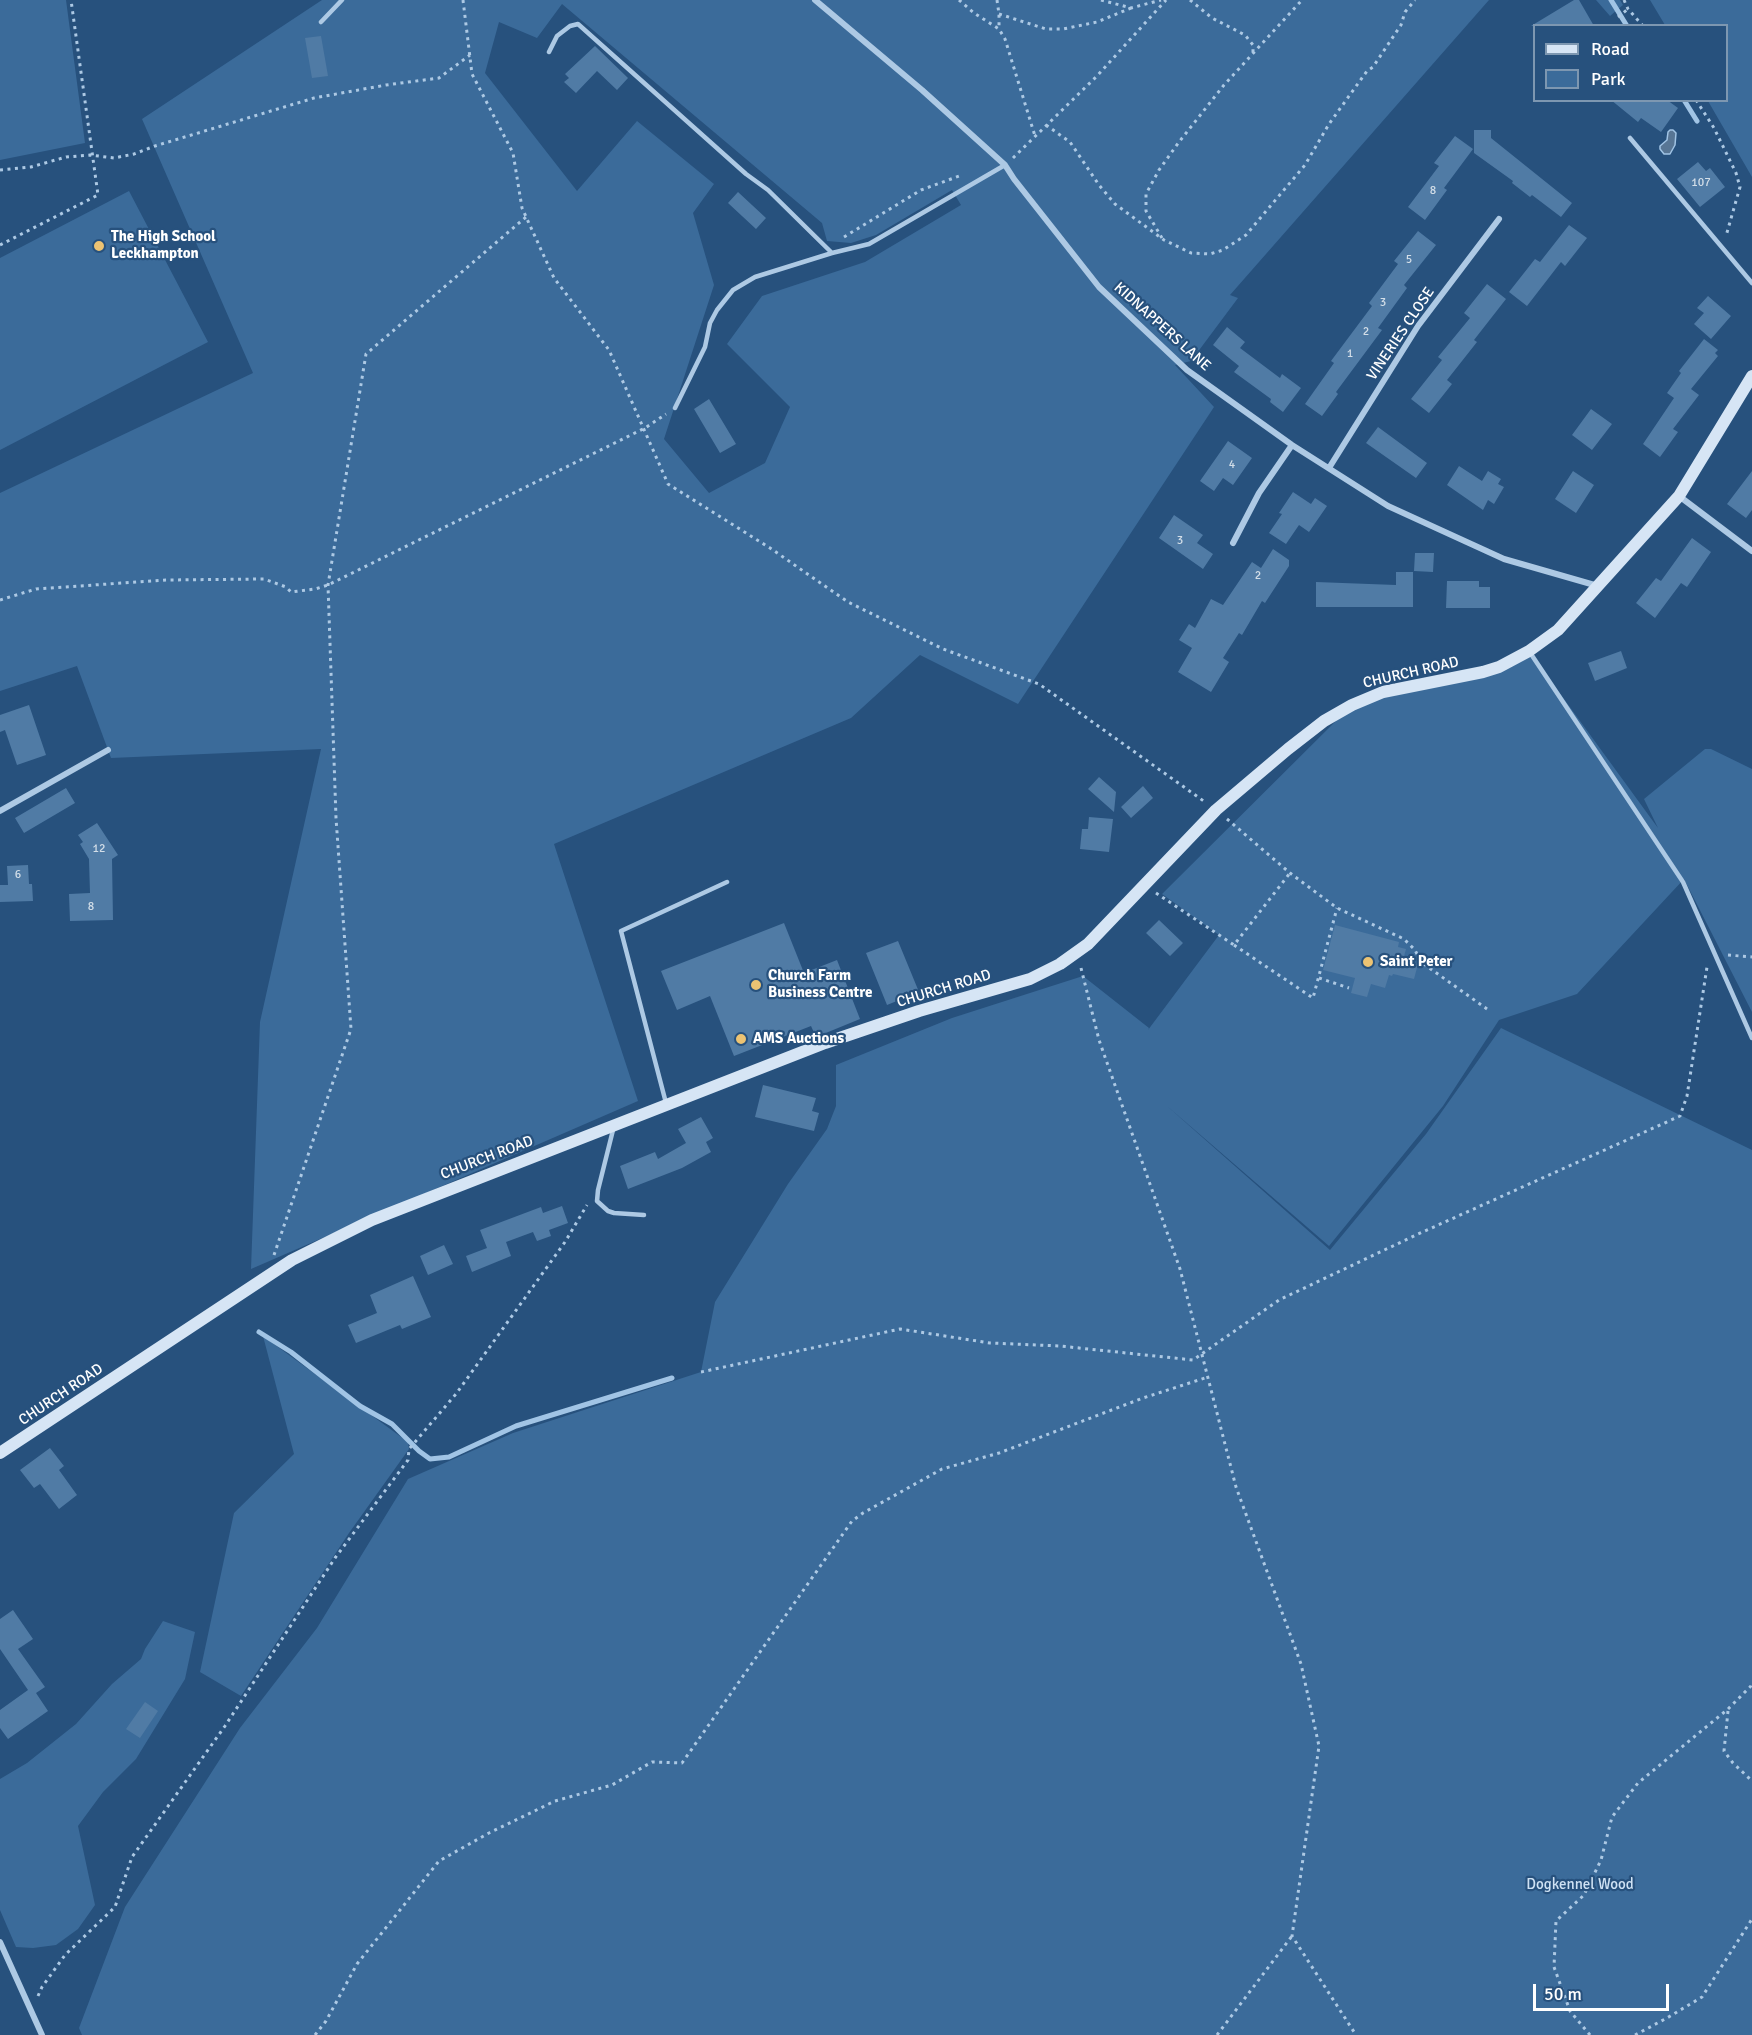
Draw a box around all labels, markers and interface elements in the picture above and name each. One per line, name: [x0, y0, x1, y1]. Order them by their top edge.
legend: [1533, 24, 1728, 102]
text: Road: [1591, 38, 1630, 60]
text: Park: [1591, 68, 1626, 90]
house number: 107: [1691, 176, 1711, 190]
house number: 8: [1430, 184, 1436, 198]
place label: The High School Leckhampton: [111, 228, 216, 263]
marker: The High School Leckhampton: [92, 239, 106, 253]
house number: 5: [1406, 253, 1412, 267]
street label: KIDNAPPERS LANE: [1110, 279, 1214, 375]
street label: VINERIES CLOSE: [1363, 284, 1439, 384]
house number: 3: [1380, 296, 1386, 310]
house number: 2: [1363, 325, 1369, 339]
house number: 1: [1347, 347, 1353, 361]
house number: 4: [1229, 458, 1235, 472]
house number: 3: [1177, 534, 1183, 548]
house number: 2: [1255, 569, 1261, 583]
street label: CHURCH ROAD: [1361, 653, 1461, 693]
house number: 12: [93, 842, 105, 856]
house number: 6: [15, 868, 21, 882]
house number: 8: [88, 900, 94, 914]
place label: Saint Peter: [1380, 953, 1453, 971]
marker: Saint Peter: [1361, 955, 1375, 969]
street label: CHURCH ROAD: [895, 966, 993, 1012]
place label: Church Farm Business Centre: [768, 967, 872, 1002]
marker: Church Farm Business Centre: [749, 978, 763, 992]
place label: AMS Auctions: [753, 1030, 844, 1048]
marker: AMS Auctions: [734, 1032, 748, 1046]
street label: CHURCH ROAD: [438, 1132, 536, 1184]
street label: CHURCH ROAD: [15, 1360, 107, 1430]
park label: Dogkennel Wood: [1526, 1876, 1634, 1894]
scale bar: [1536, 1972, 1672, 2010]
text: 50 m: [1544, 1983, 1582, 2005]

